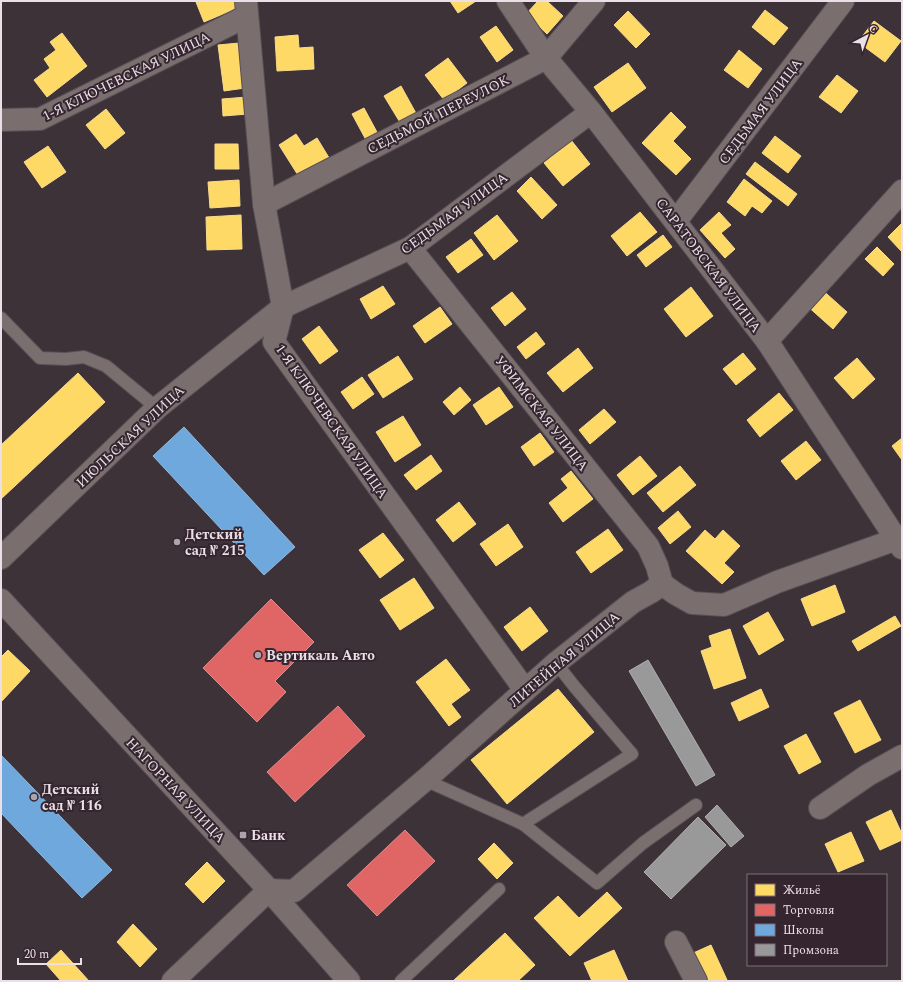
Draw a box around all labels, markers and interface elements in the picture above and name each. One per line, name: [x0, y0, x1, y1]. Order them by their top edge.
north arrow: [847, 16, 887, 56]
text: С: [865, 20, 882, 38]
street label: 1-Я КЛЮЧЕВСКАЯ УЛИЦА: [39, 26, 214, 126]
street label: СЕДЬМАЯ УЛИЦА: [713, 53, 808, 169]
street label: СЕДЬМОЙ ПЕРЕУЛОК: [363, 69, 513, 159]
street label: СЕДЬМАЯ УЛИЦА: [396, 167, 513, 260]
street label: САРАТОВСКАЯ УЛИЦА: [651, 193, 767, 338]
street label: 1-Я КЛЮЧЕВСКАЯ УЛИЦА: [270, 340, 393, 503]
street label: УФИМСКАЯ УЛИЦА: [490, 351, 594, 476]
street label: ИЮЛЬСКАЯ УЛИЦА: [71, 380, 190, 492]
place label: Детский сад № 215: [185, 524, 245, 561]
marker: Детский сад № 215: [172, 537, 182, 547]
street label: ЛИТЕЙНАЯ УЛИЦА: [504, 606, 625, 712]
place label: Вертикаль Авто: [266, 645, 375, 666]
marker: Вертикаль Авто: [253, 650, 263, 660]
street label: НАГОРНАЯ УЛИЦА: [121, 733, 231, 848]
place label: Детский сад № 116: [42, 779, 102, 816]
marker: Детский сад № 116: [29, 792, 39, 802]
place label: Банк: [251, 825, 286, 846]
marker: Банк: [238, 830, 248, 840]
legend: [747, 874, 887, 966]
text: Жильё: [783, 881, 821, 900]
text: Торговля: [783, 901, 834, 920]
text: Школы: [783, 921, 824, 940]
scale bar: [18, 940, 81, 966]
text: Промзона: [783, 941, 839, 960]
text: 20 m: [24, 945, 49, 964]

